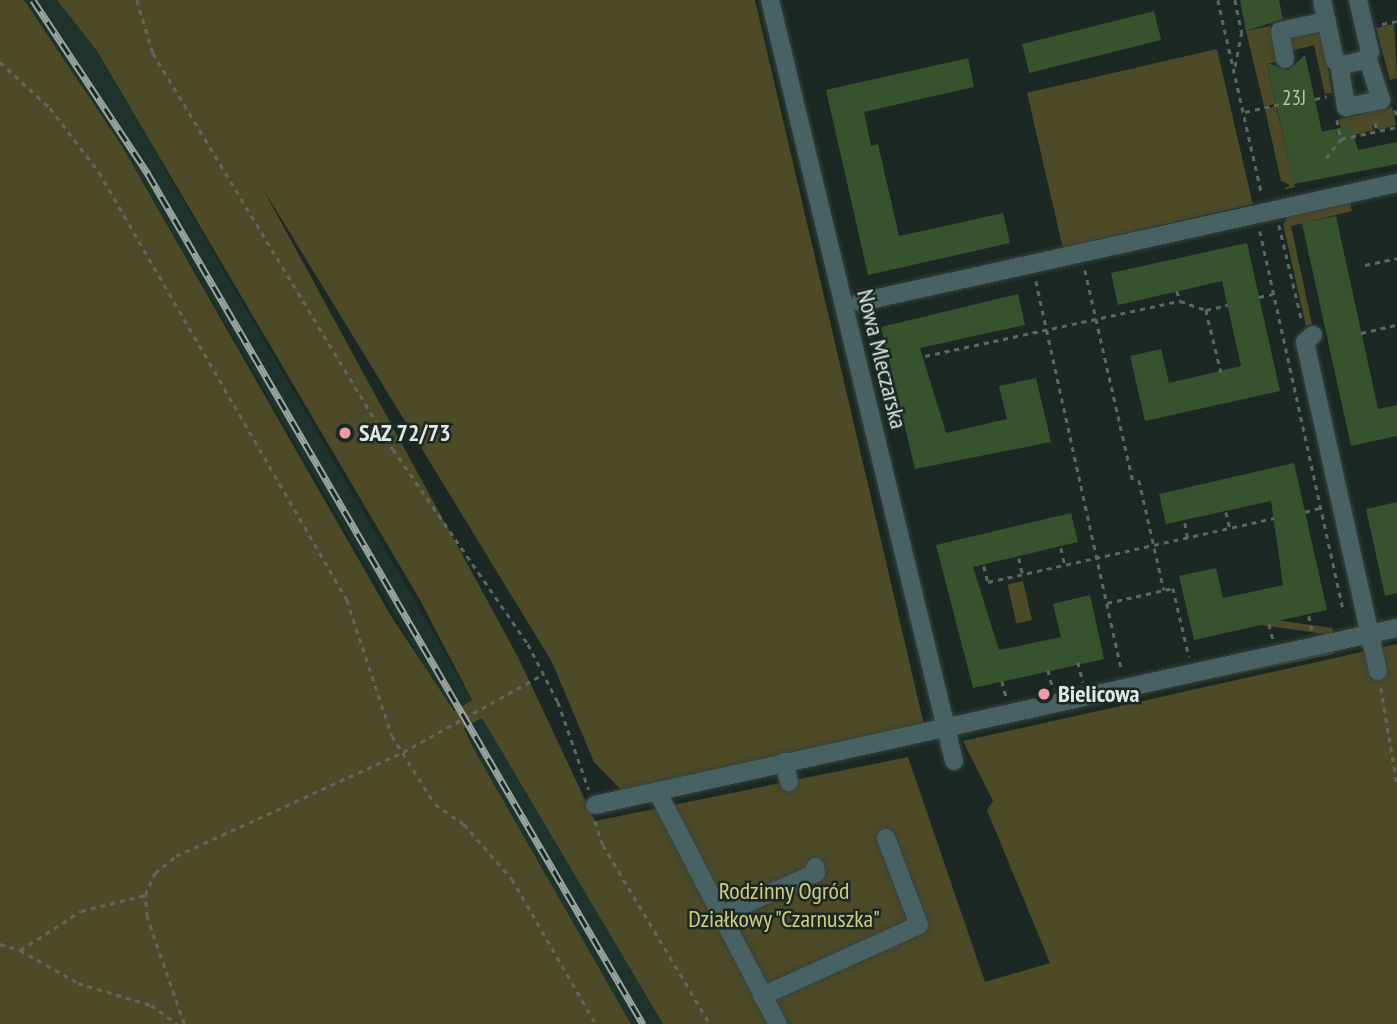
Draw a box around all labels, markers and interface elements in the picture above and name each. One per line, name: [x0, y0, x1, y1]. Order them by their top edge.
house number: 23J: [1282, 85, 1306, 111]
street label: Nowa Mleczarska: [851, 286, 913, 432]
place label: SAZ 72/73: [359, 419, 451, 447]
marker: SAZ 72/73: [337, 425, 353, 441]
place label: Bielicowa: [1058, 680, 1139, 708]
marker: Bielicowa: [1036, 686, 1052, 702]
park label: Rodzinny Ogród Działkowy "Czarnuszka": [687, 877, 881, 933]

